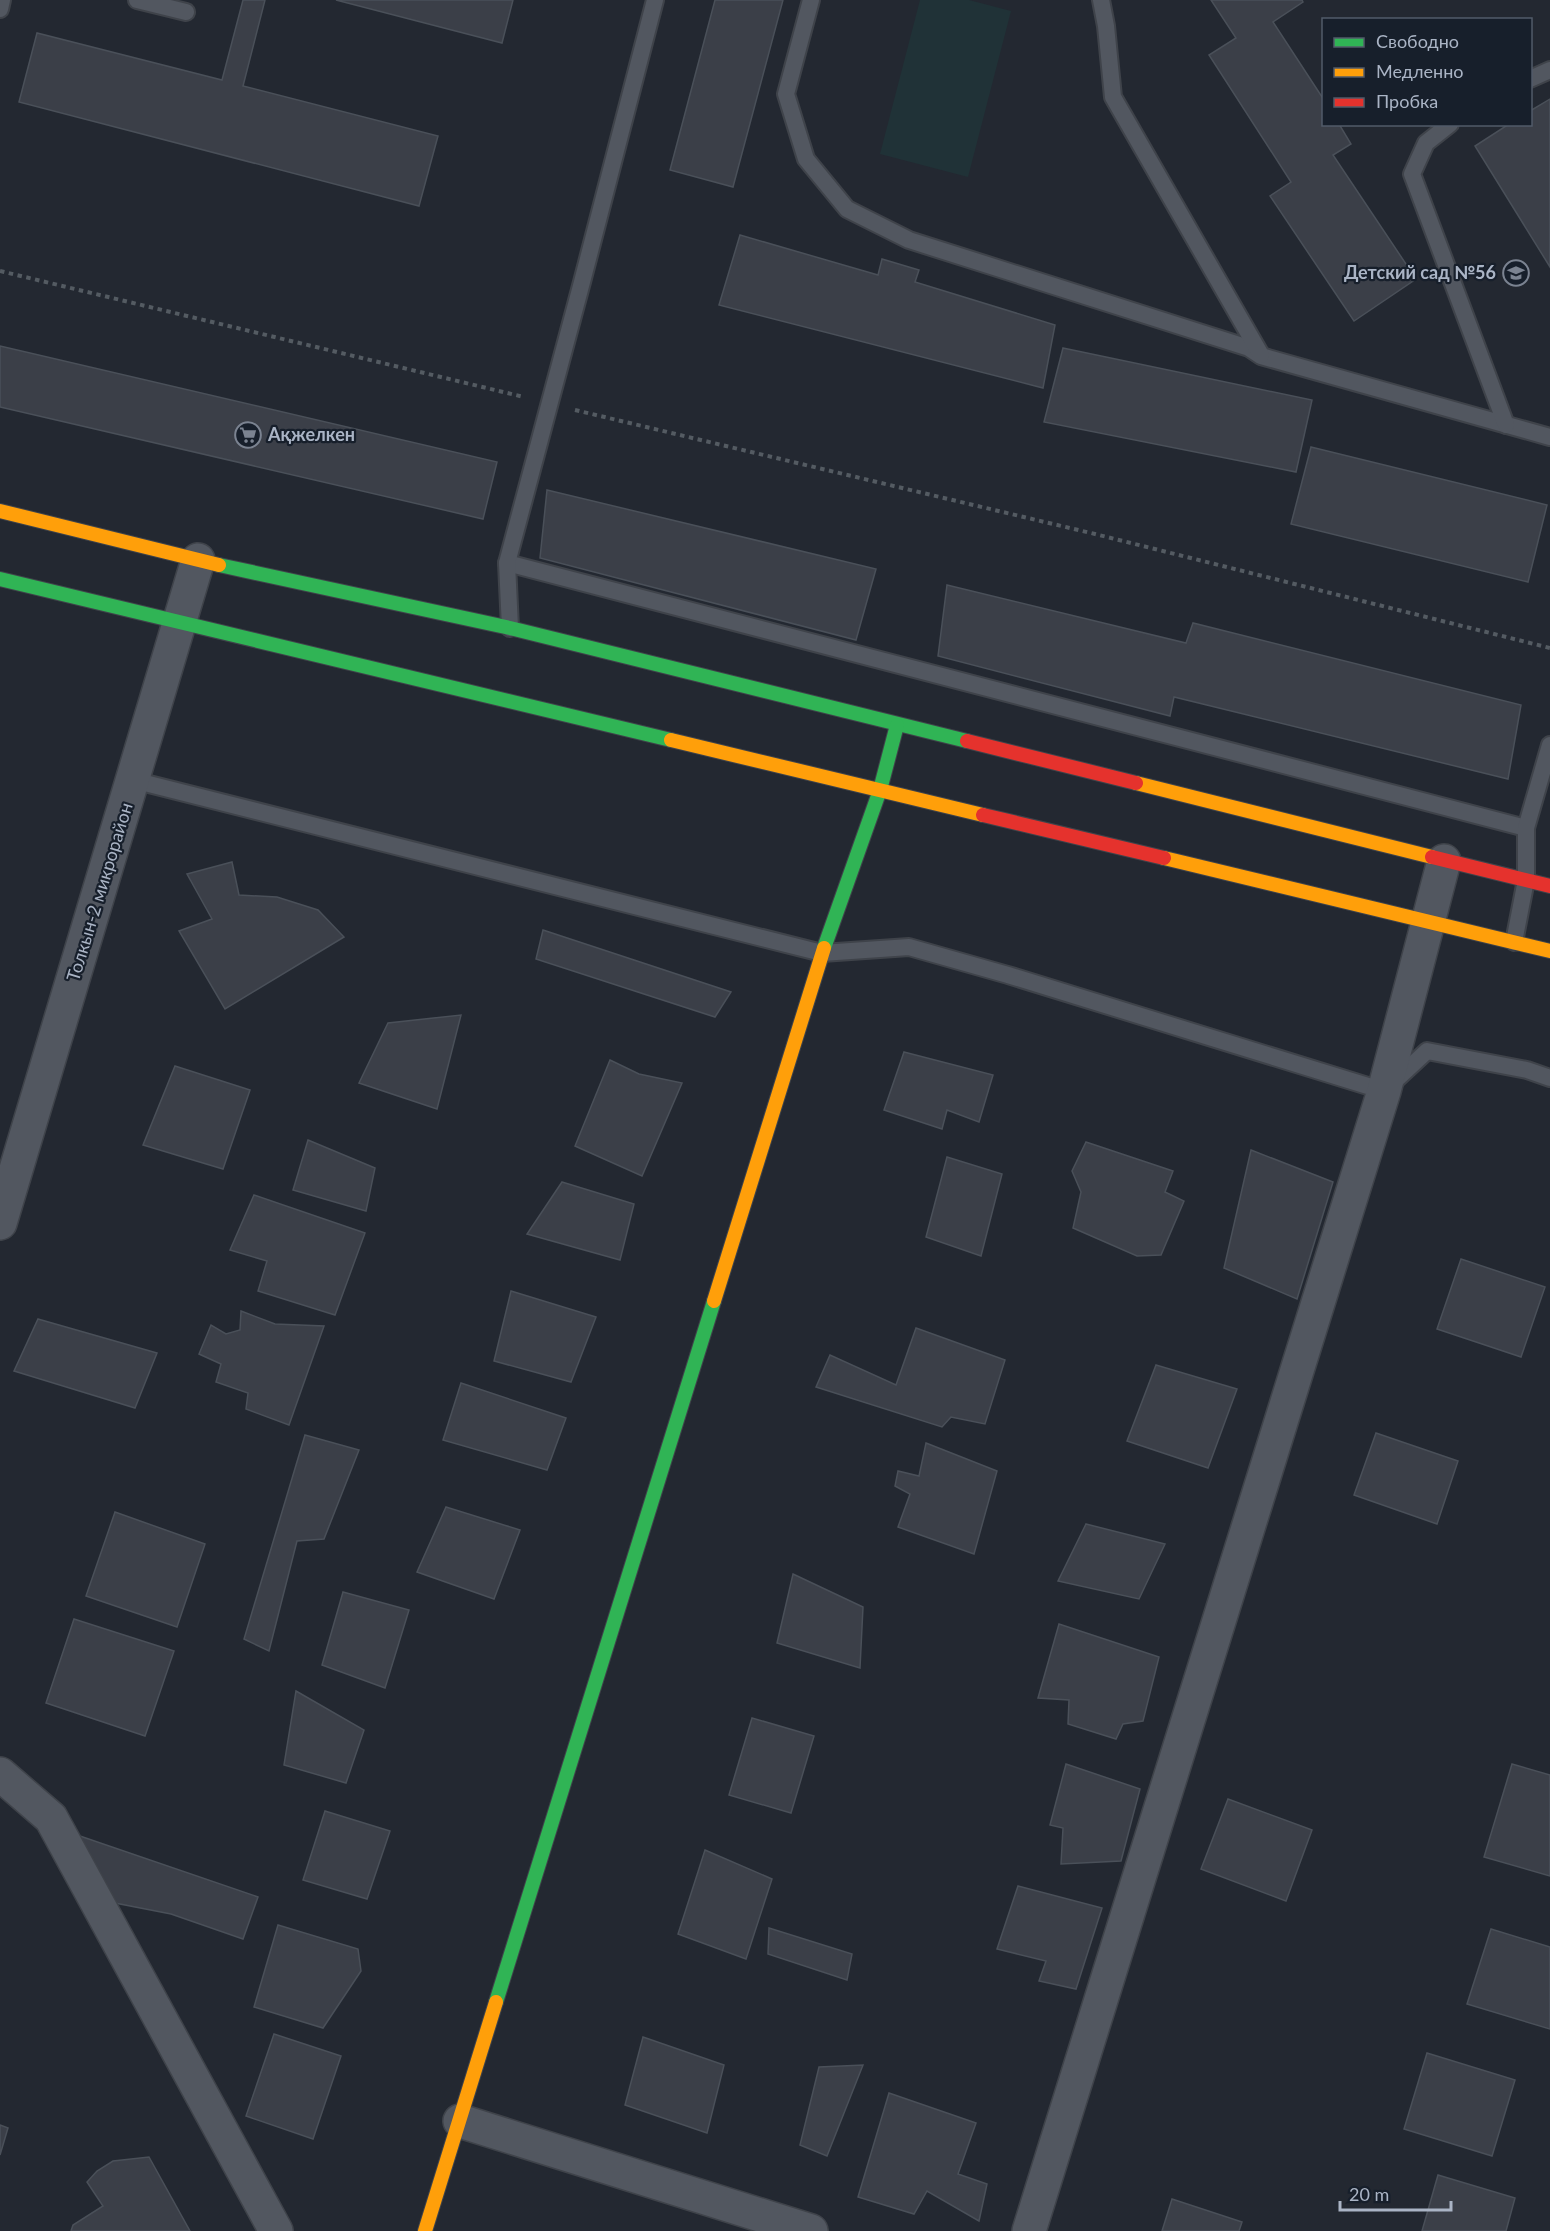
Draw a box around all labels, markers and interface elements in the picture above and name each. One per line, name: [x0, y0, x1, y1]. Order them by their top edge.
legend: [1322, 18, 1532, 126]
text: Свободно: [1376, 30, 1459, 52]
text: Медленно: [1376, 60, 1464, 82]
text: Пробка: [1376, 90, 1438, 112]
school or university icon: Детский сад №56: [1501, 258, 1531, 288]
place label: Детский сад №56: [1344, 261, 1496, 283]
supermarket icon: Ақжелкен: [233, 420, 263, 450]
place label: Ақжелкен: [267, 423, 355, 445]
street label: Толкын-2 микрорайон: [61, 800, 137, 984]
scale bar: [1340, 2174, 1451, 2212]
text: 20 m: [1349, 2183, 1389, 2205]

